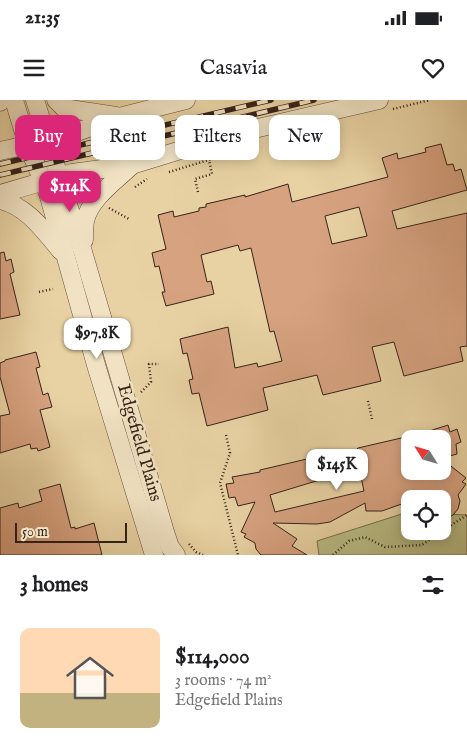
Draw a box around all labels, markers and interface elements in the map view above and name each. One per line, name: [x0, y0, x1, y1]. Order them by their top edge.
text: 21:35: [25, 6, 60, 30]
icon: menu: [20, 54, 48, 82]
text: Casavia: [200, 54, 267, 82]
icon: heart: [419, 54, 447, 82]
chip: Buy: [15, 115, 81, 160]
chip: Rent: [91, 115, 165, 160]
chip: Filters: [175, 115, 259, 160]
chip: New: [269, 115, 340, 160]
pin: $114K: [35, 170, 105, 213]
text: $114K: [50, 177, 90, 197]
pin: $97.8K: [56, 318, 138, 360]
text: $97.8K: [75, 324, 119, 344]
street label: Edgefield Plains: [111, 382, 167, 504]
north arrow: [401, 430, 451, 480]
map controls: [401, 430, 451, 540]
pin: $145K: [302, 448, 372, 491]
text: $145K: [317, 455, 357, 475]
button: locate: [401, 490, 451, 540]
scale bar: [15, 520, 128, 543]
text: 50 m: [22, 523, 48, 541]
icon: filters: [419, 571, 447, 599]
text: 3 homes: [20, 572, 88, 599]
text: $114,000: [175, 644, 250, 671]
icon: home: [60, 648, 120, 708]
text: 3 rooms · 74 m²: [175, 671, 272, 691]
text: Edgefield Plains: [175, 691, 283, 711]

